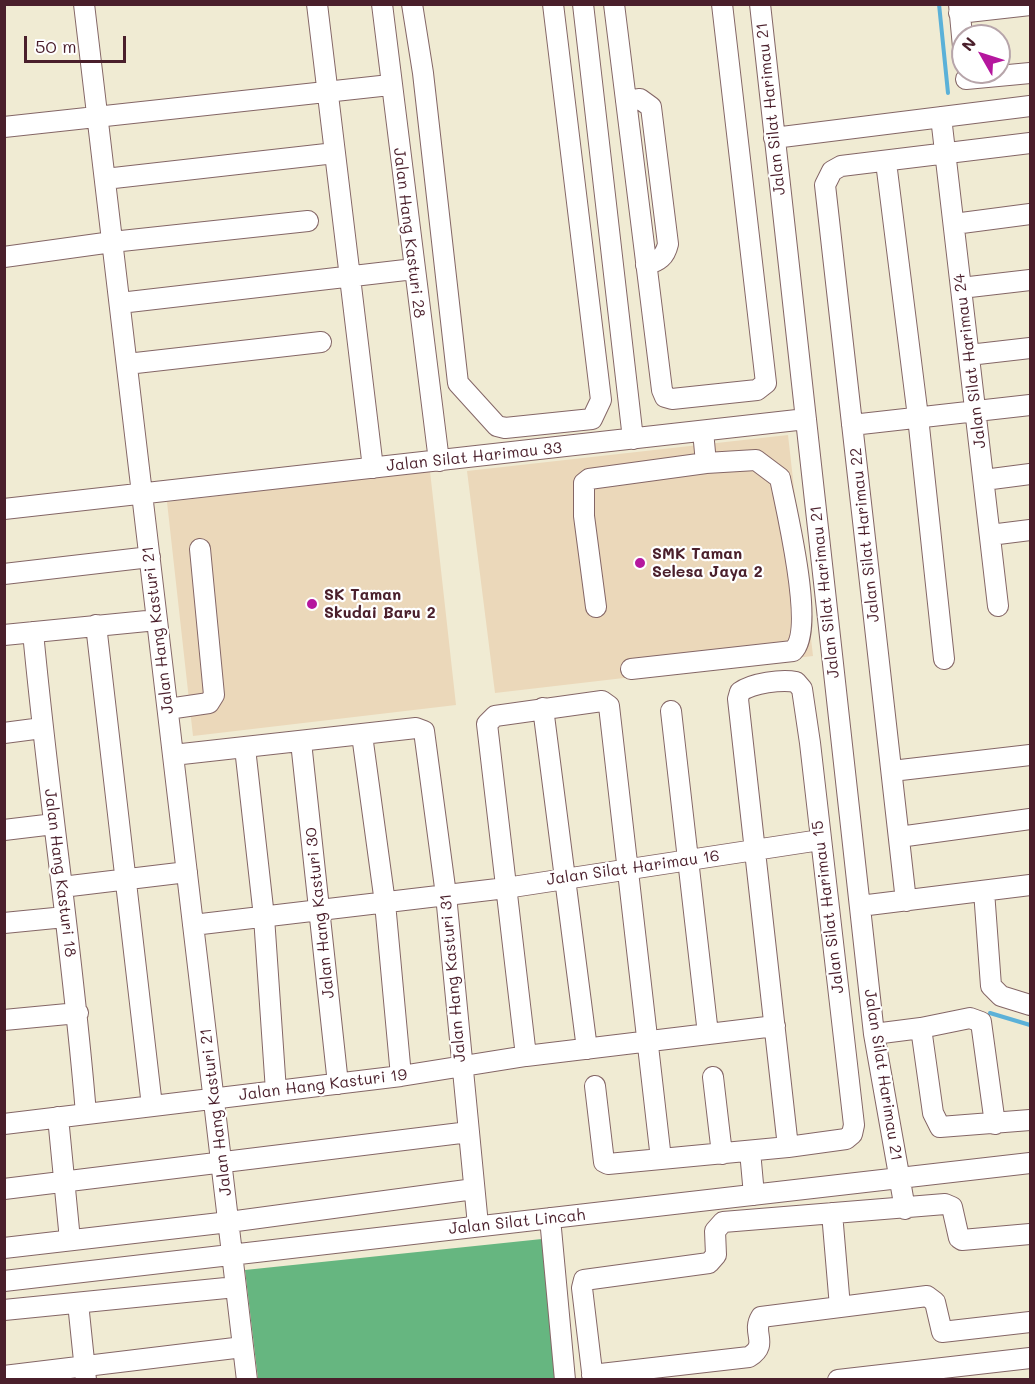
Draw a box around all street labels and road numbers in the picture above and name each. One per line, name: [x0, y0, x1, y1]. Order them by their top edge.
street label: Jalan Silat Harimau 21: [752, 22, 790, 196]
street label: Jalan Hang Kasturi 28: [389, 147, 429, 319]
street label: Jalan Silat Harimau 24: [950, 273, 990, 449]
street label: Jalan Silat Harimau 33: [385, 438, 563, 476]
street label: Jalan Silat Harimau 22: [846, 447, 884, 623]
street label: Jalan Silat Harimau 21: [806, 505, 844, 679]
street label: Jalan Hang Kasturi 21: [138, 545, 178, 715]
street label: Jalan Hang Kasturi 18: [40, 788, 80, 958]
street label: Jalan Silat Harimau 15: [808, 819, 848, 995]
street label: Jalan Hang Kasturi 30: [301, 827, 339, 999]
street label: Jalan Silat Harimau 16: [545, 846, 721, 890]
street label: Jalan Hang Kasturi 31: [436, 893, 470, 1063]
street label: Jalan Silat Harimau 21: [860, 988, 906, 1162]
street label: Jalan Hang Kasturi 21: [196, 1027, 236, 1197]
street label: Jalan Hang Kasturi 19: [238, 1065, 408, 1105]
street label: Jalan Silat Lincah: [448, 1205, 586, 1239]

